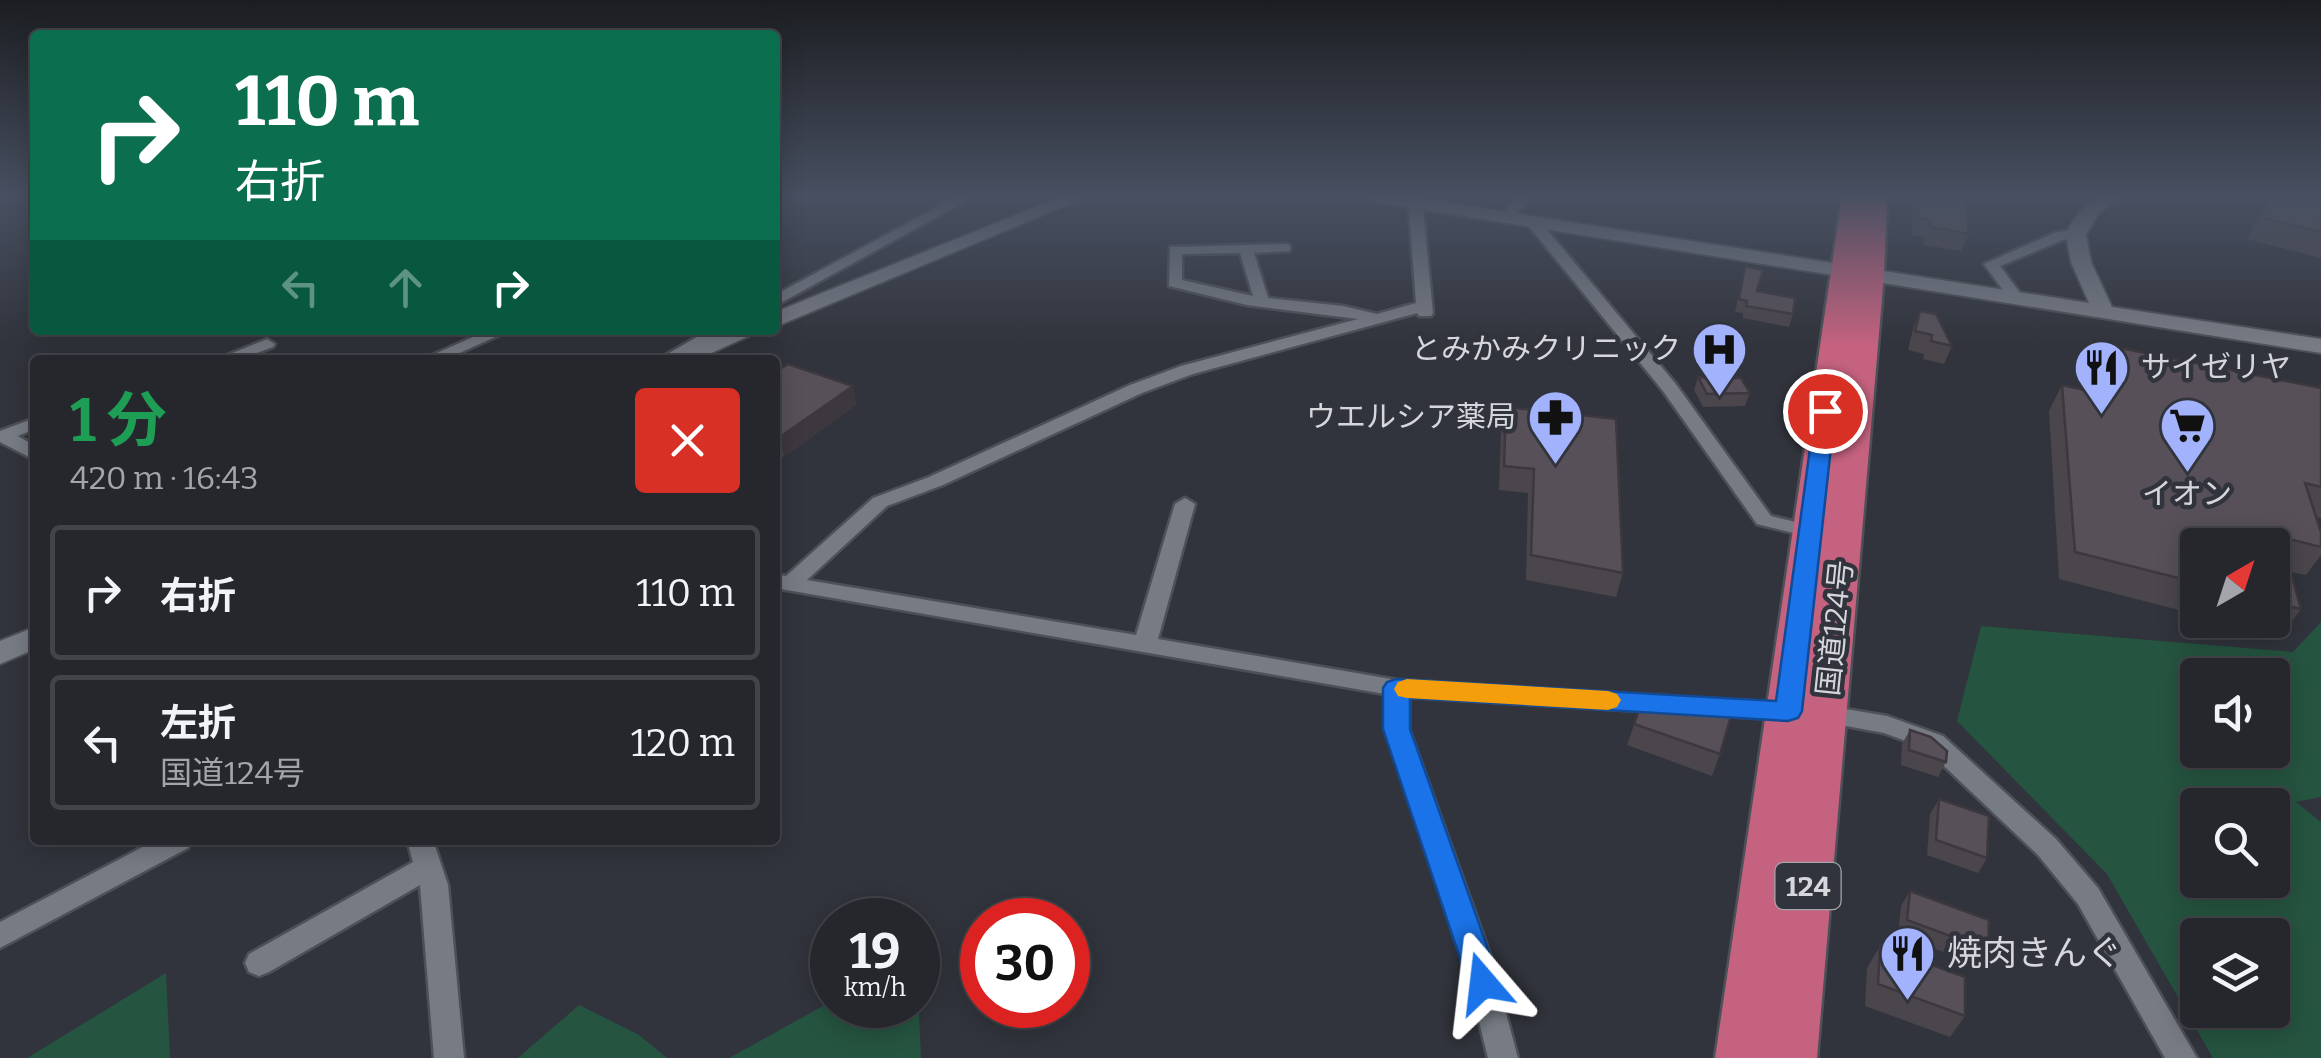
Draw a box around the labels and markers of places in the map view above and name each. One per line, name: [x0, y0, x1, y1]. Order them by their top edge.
hospital icon: とみかみクリニック: [1690, 319, 1750, 398]
place label: とみかみクリニック: [1411, 331, 1681, 367]
restaurant icon: サイゼリヤ: [2072, 337, 2132, 416]
place label: サイゼリヤ: [2141, 349, 2291, 385]
pin: [1783, 369, 1868, 454]
pharmacy icon: ウエルシア薬局: [1525, 387, 1585, 466]
supermarket icon: イオン: [2157, 396, 2217, 475]
place label: ウエルシア薬局: [1306, 399, 1516, 435]
place label: イオン: [2142, 476, 2232, 512]
restaurant icon: 焼肉きんぐ: [1878, 923, 1938, 1002]
place label: 焼肉きんぐ: [1947, 932, 2122, 974]

